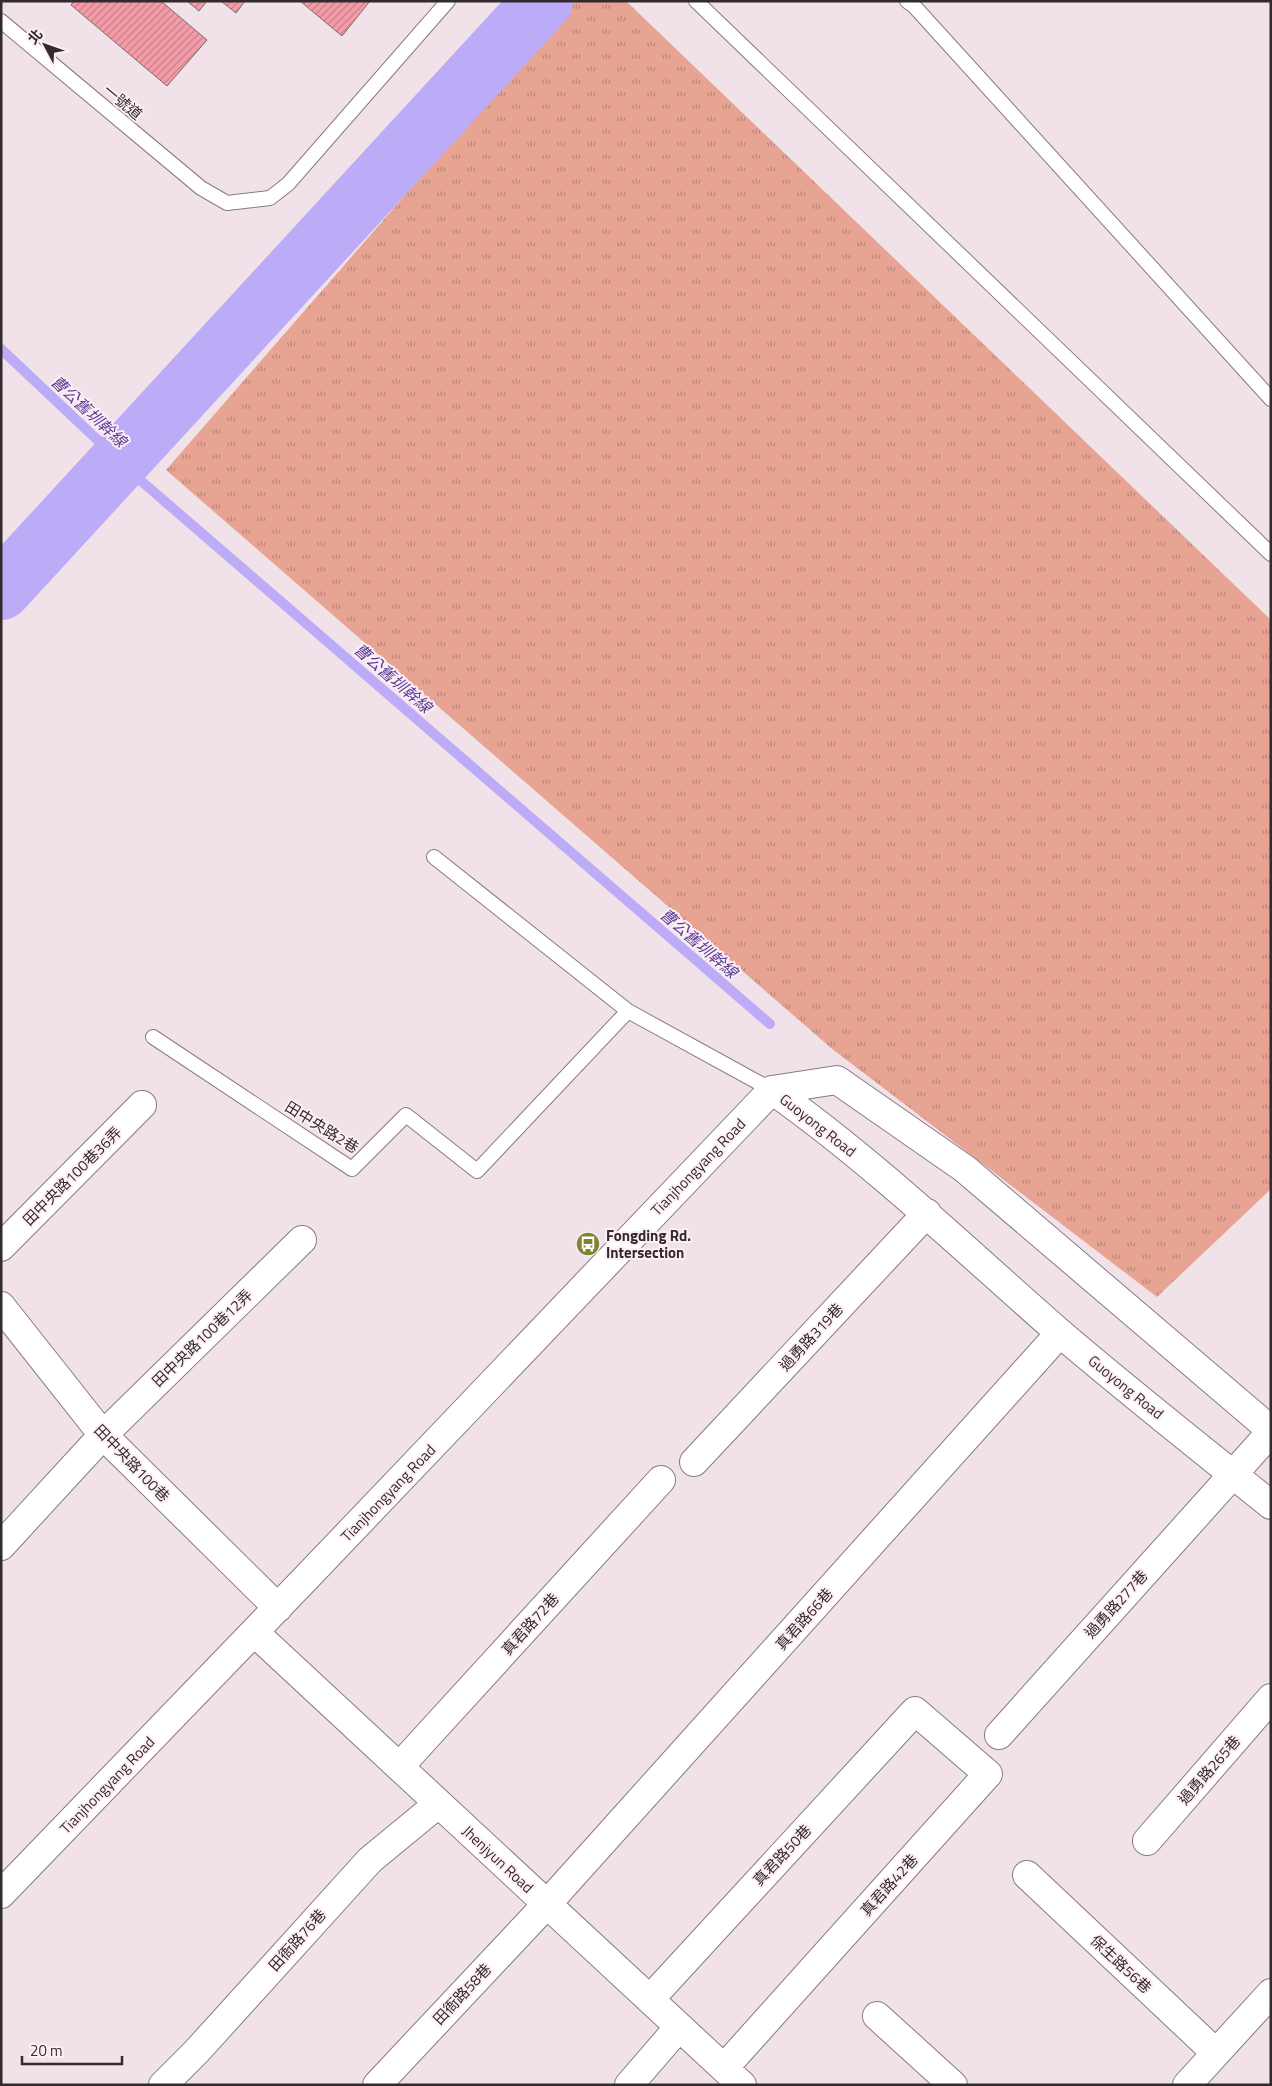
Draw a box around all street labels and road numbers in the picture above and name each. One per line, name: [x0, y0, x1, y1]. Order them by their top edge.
street label: 一號道: [98, 79, 148, 125]
street label: Guoyong Road: [775, 1088, 861, 1162]
street label: 田中央路2巷: [281, 1095, 363, 1159]
street label: Tianjhongyang Road: [645, 1113, 751, 1221]
street label: 田中央路100巷36弄: [17, 1121, 127, 1231]
street label: 田中央路100巷12弄: [147, 1284, 257, 1392]
street label: 過勇路319巷: [774, 1298, 848, 1376]
street label: Guoyong Road: [1083, 1349, 1169, 1425]
street label: 田中央路100巷: [89, 1419, 175, 1507]
street label: Tianjhongyang Road: [335, 1439, 441, 1547]
street label: 過勇路277巷: [1079, 1565, 1153, 1643]
street label: 真君路66巷: [770, 1583, 838, 1655]
street label: 真君路72巷: [496, 1588, 564, 1660]
street label: 過勇路265巷: [1172, 1730, 1246, 1810]
street label: Tianjhongyang Road: [54, 1731, 160, 1839]
street label: 真君路50巷: [747, 1819, 817, 1891]
street label: Jhenjyun Road: [457, 1820, 539, 1898]
street label: 真君路42巷: [855, 1849, 923, 1921]
street label: 田衙路76巷: [263, 1904, 331, 1976]
street label: 保生路56巷: [1085, 1929, 1157, 1999]
street label: 田衙路58巷: [427, 1958, 497, 2030]

